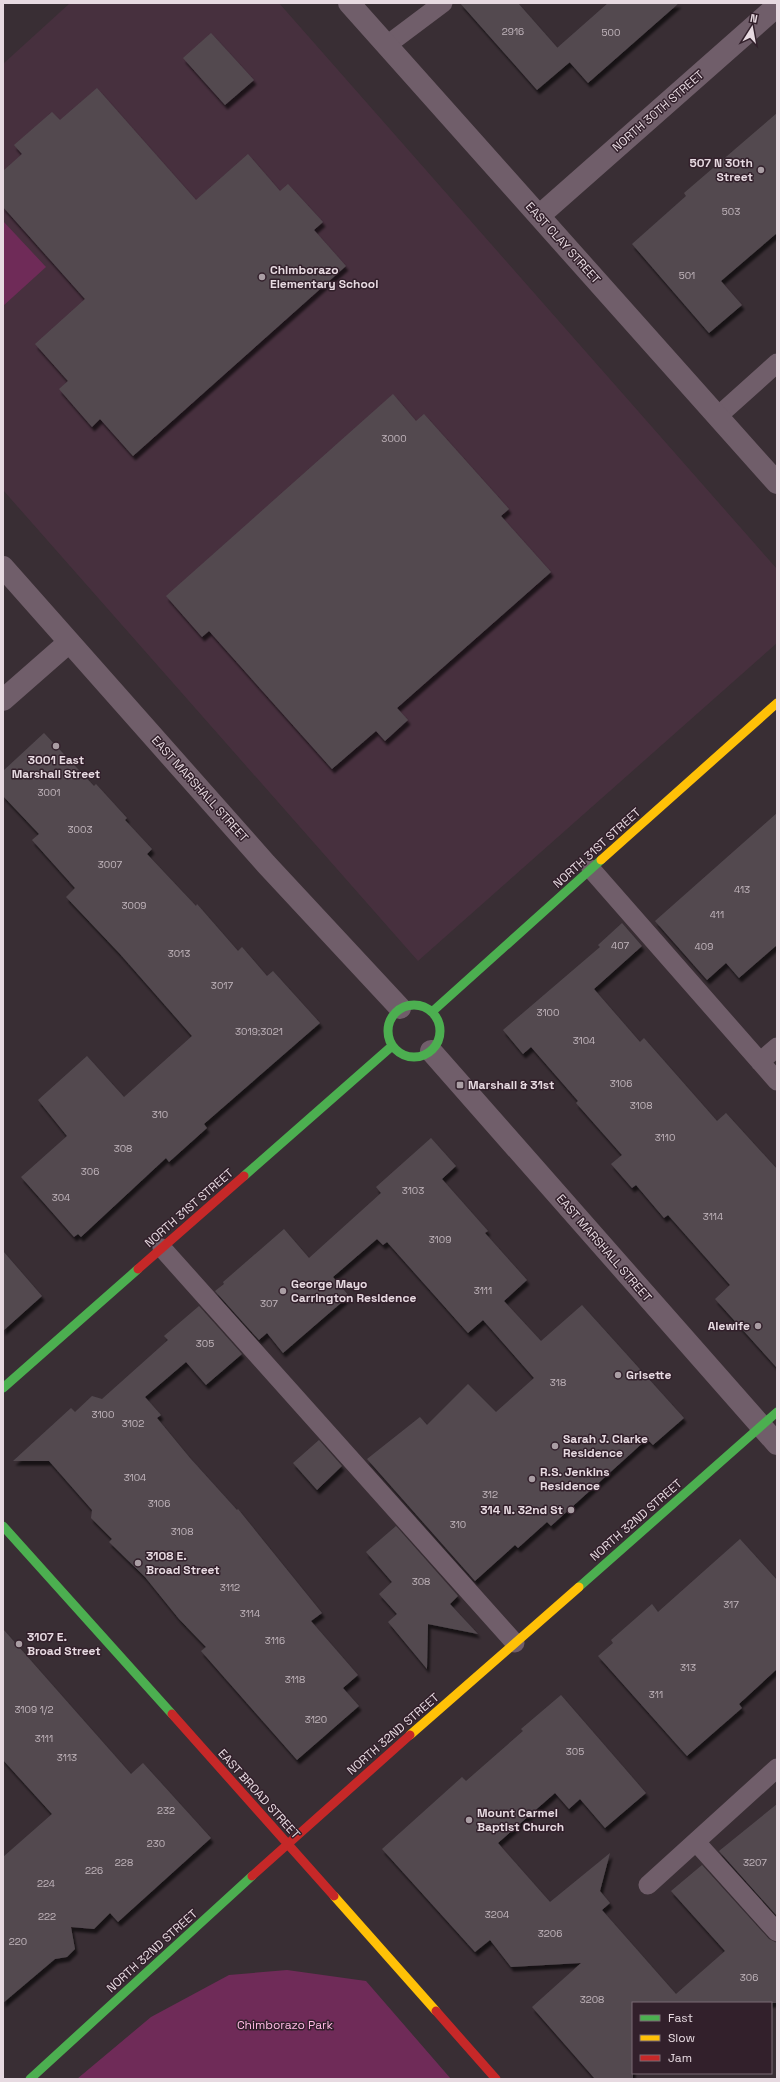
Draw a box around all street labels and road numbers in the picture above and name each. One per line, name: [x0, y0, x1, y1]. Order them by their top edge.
street label: NORTH 30TH STREET: [609, 67, 707, 155]
street label: EAST CLAY STREET: [522, 199, 604, 287]
street label: EAST MARSHALL STREET: [148, 733, 252, 845]
street label: NORTH 31ST STREET: [550, 804, 644, 892]
street label: NORTH 31ST STREET: [141, 1165, 237, 1251]
street label: EAST MARSHALL STREET: [553, 1191, 655, 1305]
street label: NORTH 32ND STREET: [587, 1476, 685, 1564]
street label: NORTH 32ND STREET: [344, 1690, 442, 1778]
street label: EAST BROAD STREET: [214, 1746, 304, 1842]
street label: NORTH 32ND STREET: [103, 1906, 201, 1996]

